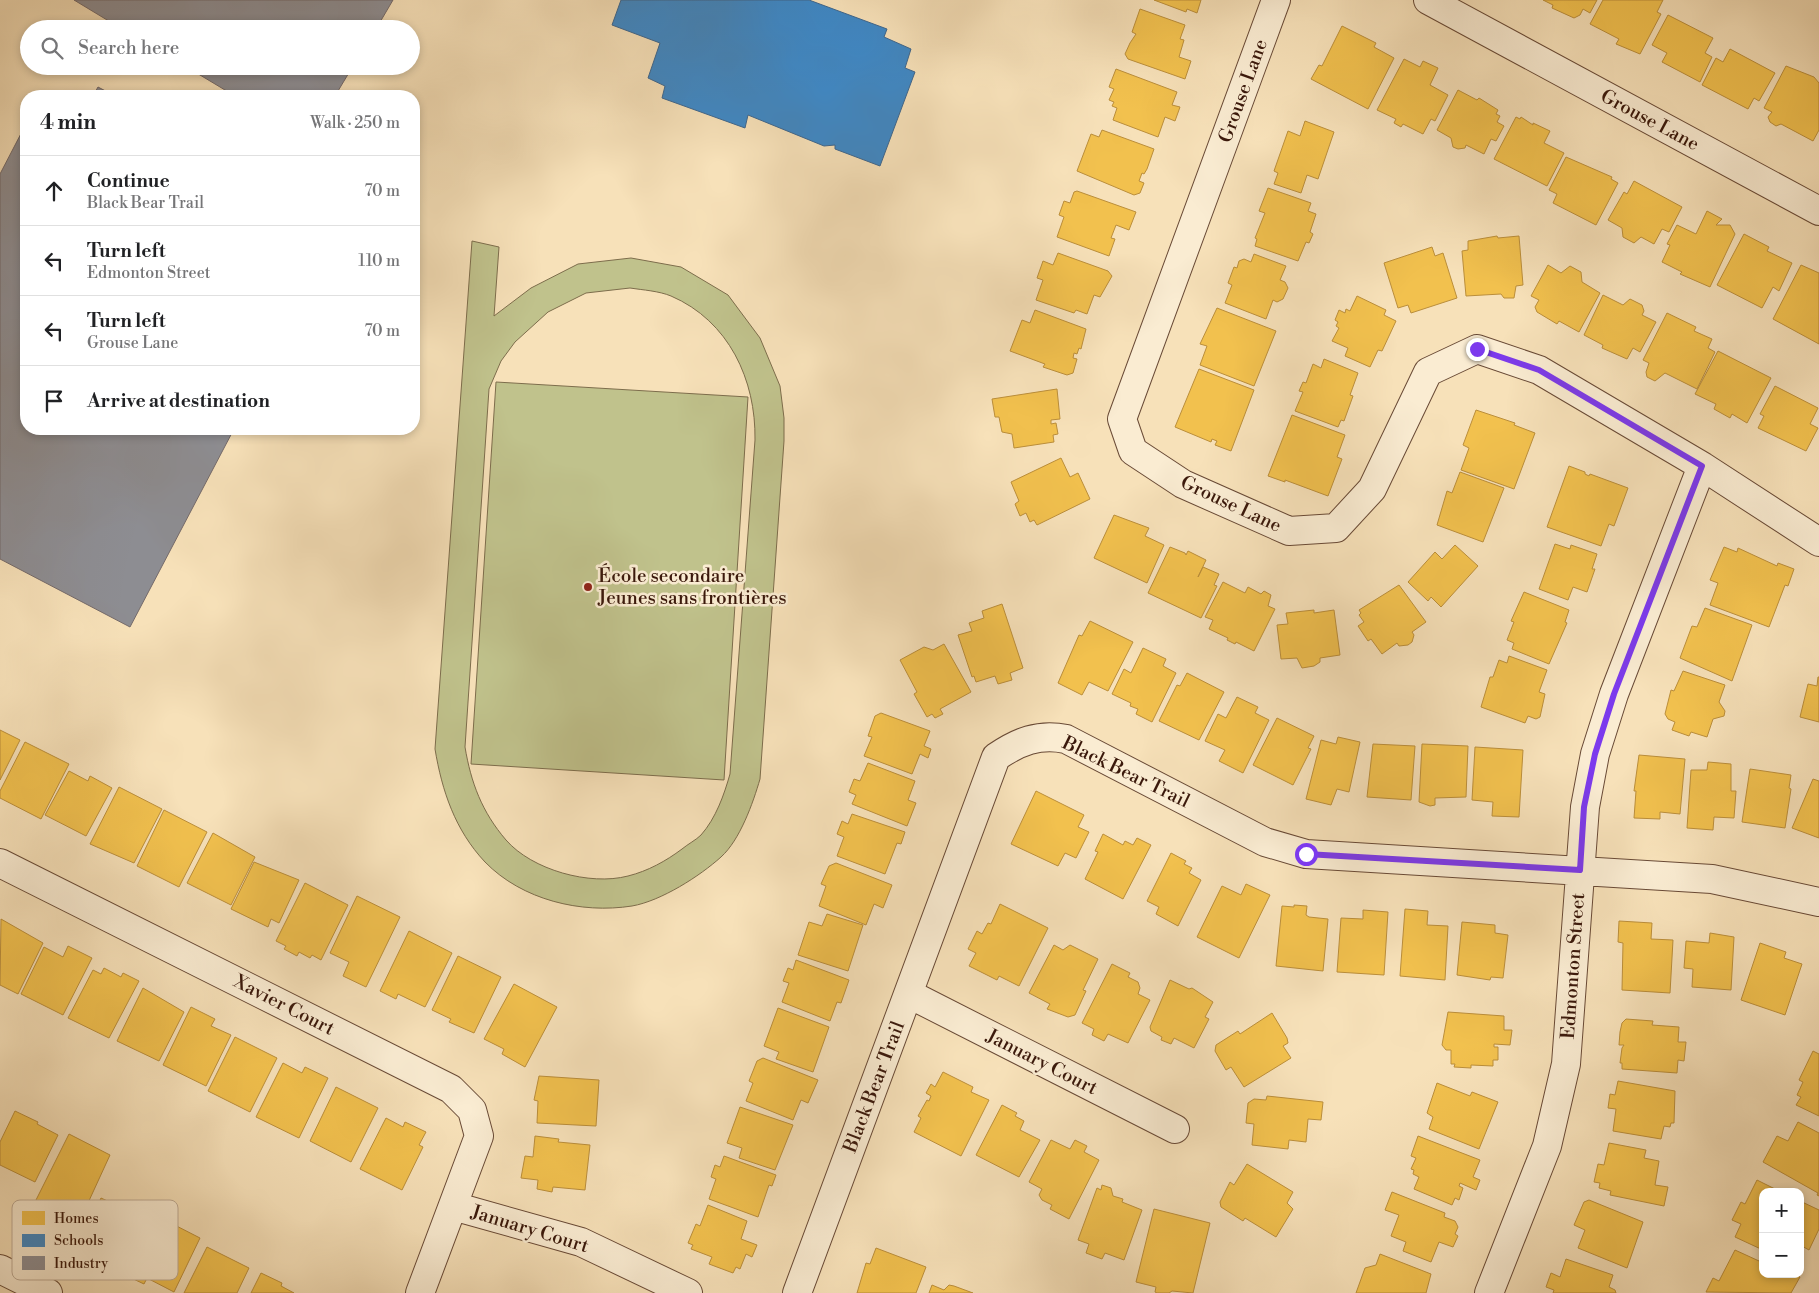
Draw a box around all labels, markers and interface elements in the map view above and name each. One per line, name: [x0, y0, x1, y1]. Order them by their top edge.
search box: [20, 20, 420, 75]
icon: search: [38, 34, 66, 62]
text: Search here: [78, 36, 179, 60]
street label: Grouse Lane: [1213, 36, 1273, 146]
street label: Grouse Lane: [1596, 84, 1704, 156]
text: 4 min: [40, 110, 96, 136]
text: Walk · 250 m: [310, 113, 400, 133]
text: Continue: [87, 169, 170, 193]
icon: ahead: [40, 177, 68, 205]
text: 70 m: [364, 181, 400, 201]
text: Black Bear Trail: [87, 193, 204, 213]
text: Turn left: [87, 239, 166, 263]
icon: left: [40, 247, 68, 275]
text: 110 m: [358, 251, 400, 271]
text: Edmonton Street: [87, 263, 210, 283]
text: Turn left: [87, 309, 166, 333]
icon: left: [40, 317, 68, 345]
text: 70 m: [364, 321, 400, 341]
text: Grouse Lane: [87, 333, 178, 353]
route end: [1466, 338, 1489, 361]
icon: arrive: [40, 387, 68, 415]
text: Arrive at destination: [87, 389, 270, 413]
street label: Grouse Lane: [1177, 470, 1285, 538]
place label: École secondaire Jeunes sans frontières: [597, 563, 787, 610]
marker: École secondaire Jeunes sans frontières: [582, 581, 594, 593]
street label: Black Bear Trail: [1057, 730, 1194, 813]
route start: [1295, 843, 1318, 866]
street label: Edmonton Street: [1556, 892, 1590, 1040]
street label: Xavier Court: [229, 969, 339, 1041]
street label: Black Bear Trail: [838, 1018, 910, 1157]
street label: January Court: [982, 1023, 1102, 1100]
map controls: [1759, 1188, 1804, 1278]
button: +: [1759, 1188, 1804, 1233]
street label: January Court: [467, 1199, 592, 1258]
legend: [12, 1200, 178, 1280]
text: Homes: [54, 1210, 99, 1228]
text: Schools: [54, 1232, 103, 1250]
button: −: [1759, 1233, 1804, 1278]
text: Industry: [54, 1255, 108, 1273]

